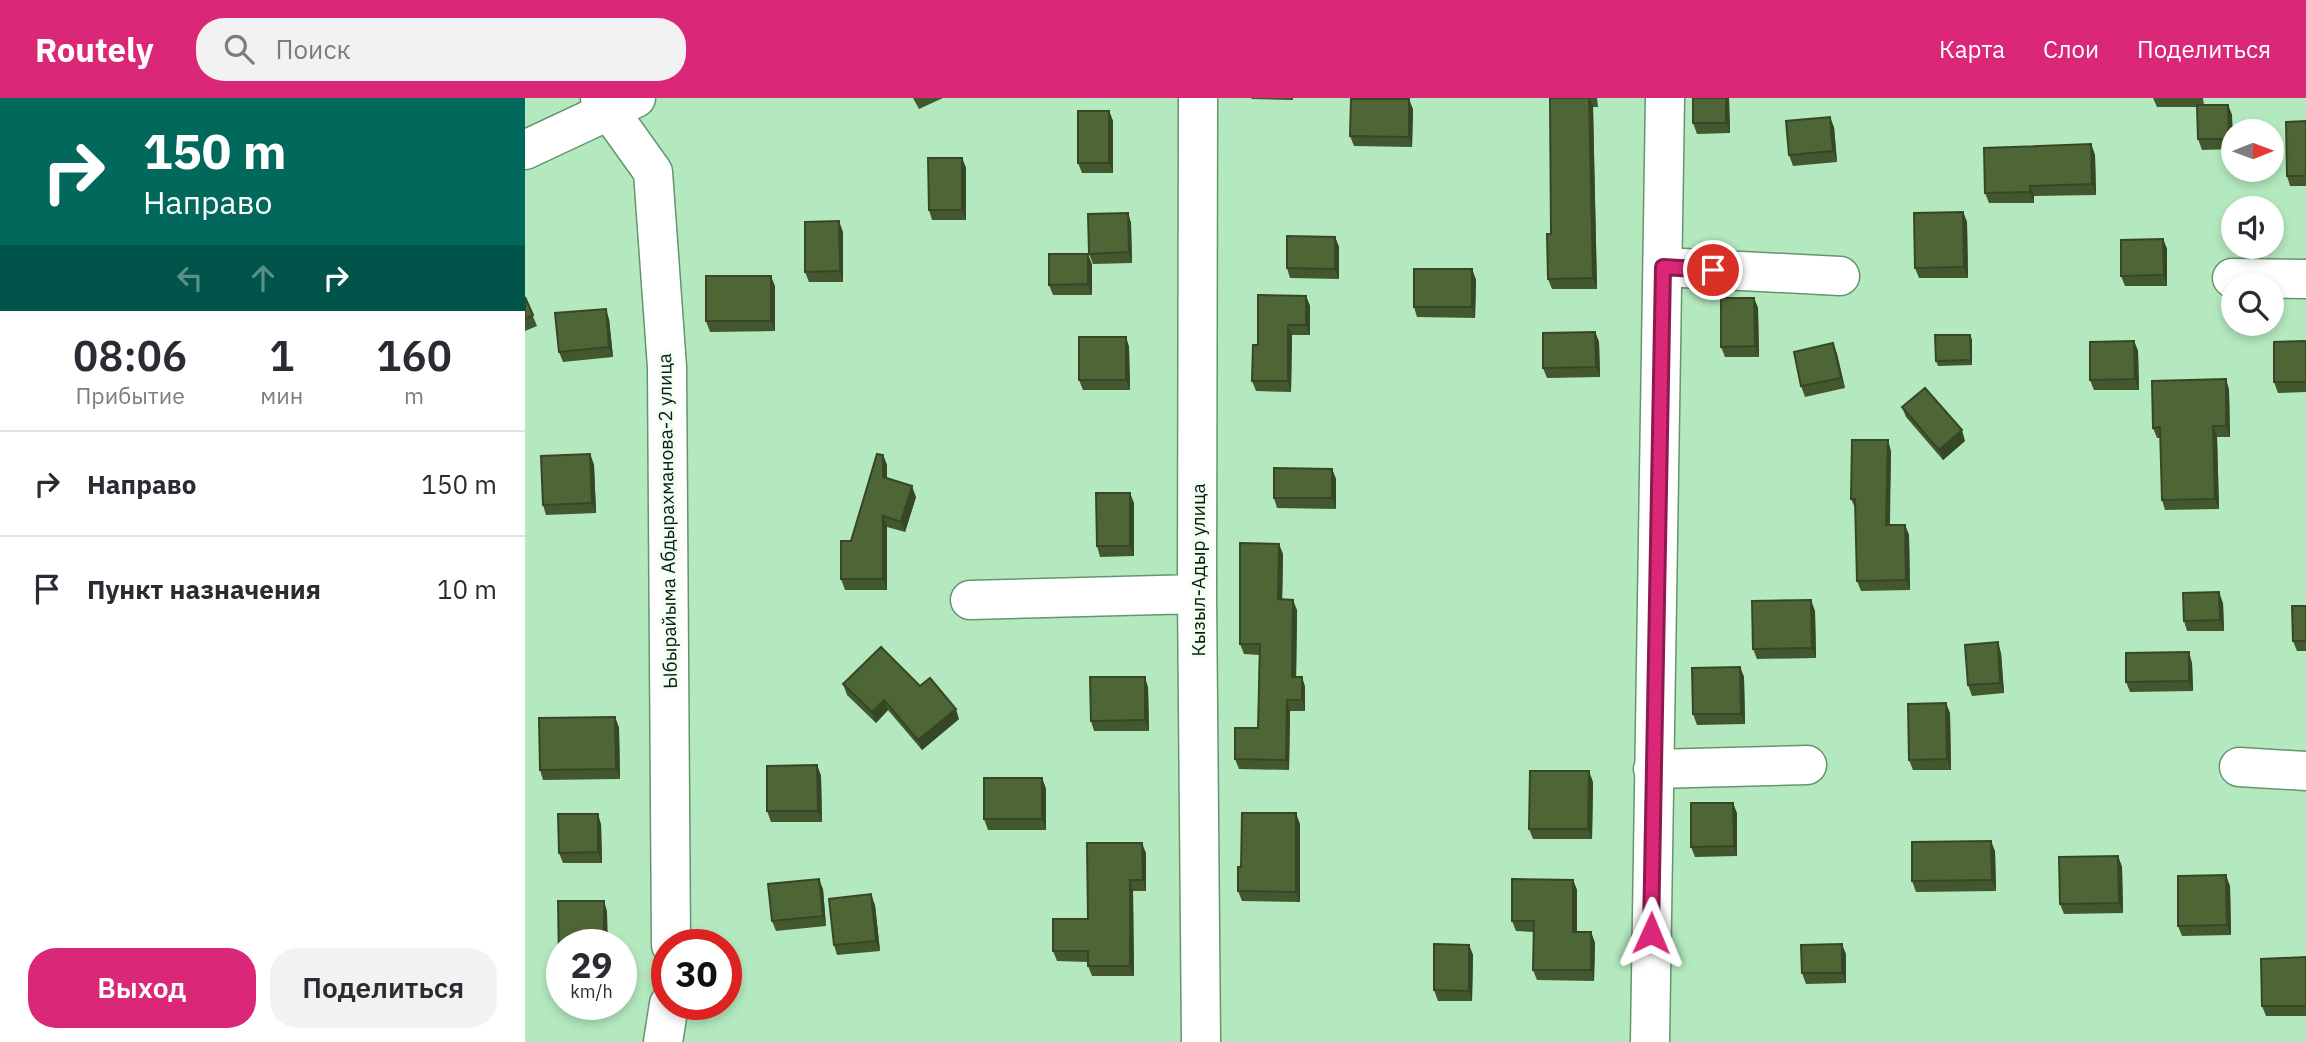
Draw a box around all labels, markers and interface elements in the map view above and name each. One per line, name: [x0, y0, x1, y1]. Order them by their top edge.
search box: [196, 18, 686, 81]
text: Routely: [35, 28, 154, 71]
icon: search: [220, 30, 258, 68]
text: Поиск: [276, 32, 351, 66]
text: Карта: [1939, 33, 2005, 65]
text: Слои: [2043, 33, 2099, 65]
text: Поделиться: [2137, 33, 2271, 65]
text: 150 m: [143, 119, 287, 182]
north arrow: [2221, 119, 2284, 182]
map controls: [2221, 119, 2284, 336]
icon: right: [28, 126, 119, 217]
text: Направо: [143, 181, 272, 223]
button: sound: [2221, 196, 2284, 259]
pin: [1683, 240, 1743, 300]
icon: arrive: [1694, 251, 1732, 289]
icon: left: [171, 259, 209, 297]
icon: ahead: [244, 259, 282, 297]
icon: right: [317, 259, 355, 297]
button: search: [2221, 273, 2284, 336]
text: 08:06: [73, 328, 187, 383]
text: 1: [269, 328, 294, 383]
text: 160: [376, 328, 452, 383]
street label: Ыбырайыма Абдырахманова-2 улица: [652, 353, 682, 689]
text: Прибытие: [75, 380, 185, 410]
text: мин: [260, 380, 303, 410]
text: m: [404, 380, 424, 410]
icon: right: [28, 465, 66, 503]
text: Направо: [87, 467, 196, 501]
text: 150 m: [421, 467, 497, 501]
street label: Кызыл-Адыр улица: [1186, 483, 1210, 657]
icon: arrive: [28, 570, 66, 608]
text: Пункт назначения: [87, 572, 321, 606]
text: 10 m: [437, 572, 497, 606]
position arrow: [1614, 896, 1688, 970]
speed limit sign: 30: [651, 929, 742, 1020]
text: 29: [570, 942, 613, 988]
button: Выход: [28, 948, 256, 1028]
button: Поделиться: [270, 948, 497, 1028]
text: km/h: [570, 980, 613, 1003]

